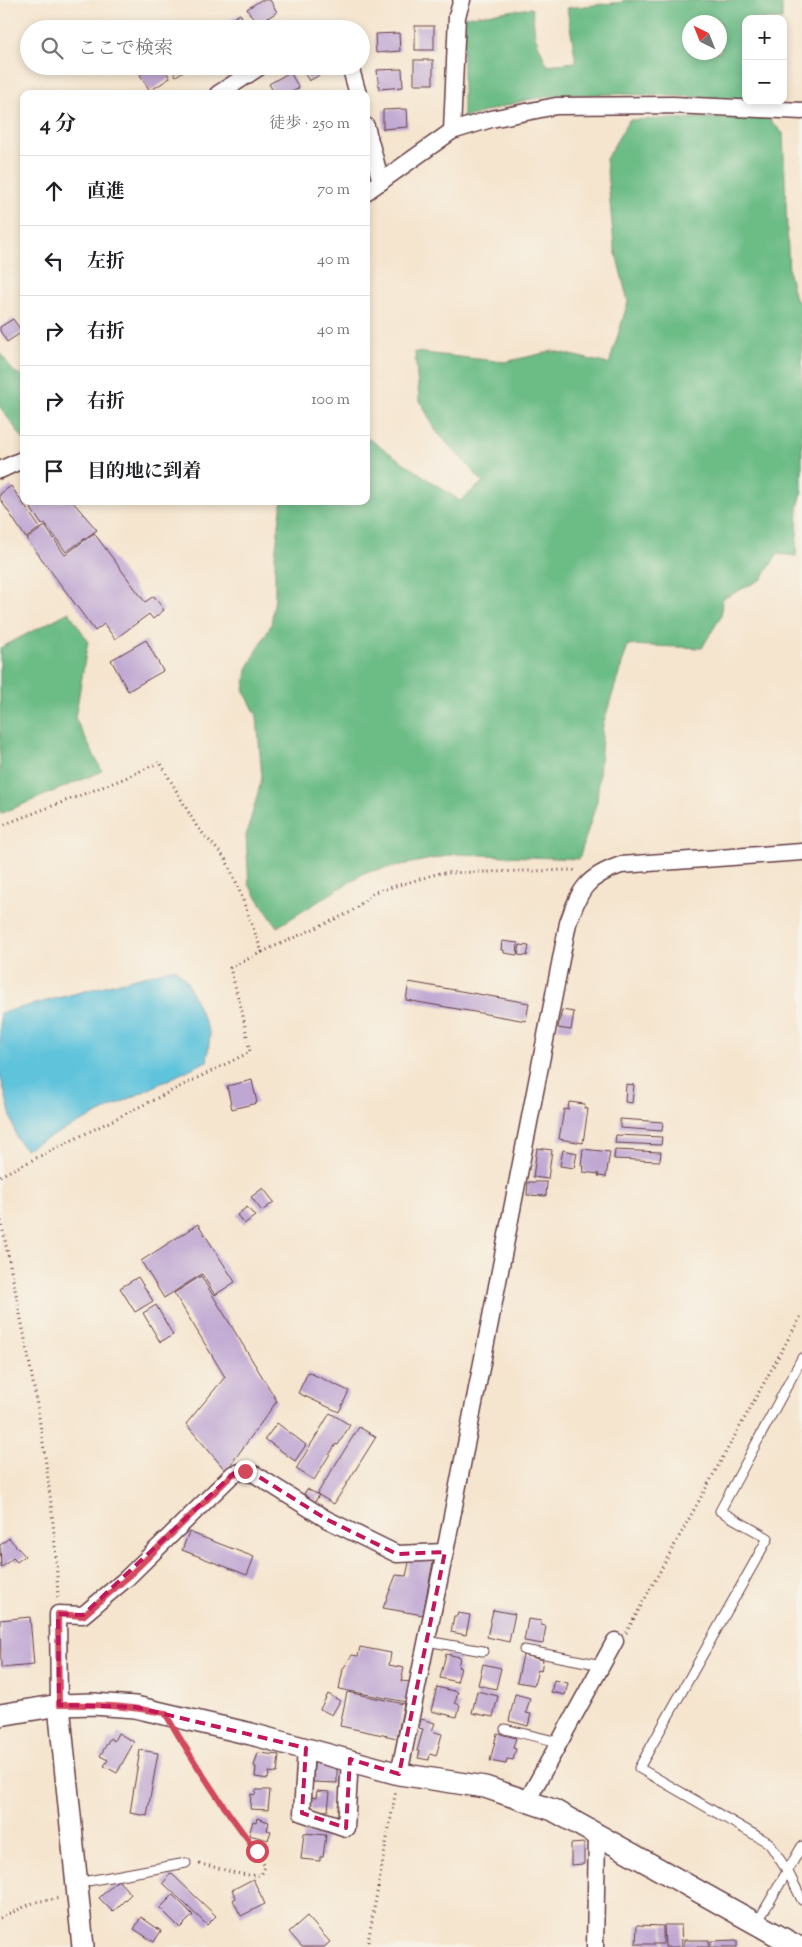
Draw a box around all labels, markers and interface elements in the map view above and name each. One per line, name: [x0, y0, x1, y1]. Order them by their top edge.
north arrow: [682, 15, 727, 60]
map controls: [742, 15, 787, 105]
button: +: [742, 15, 787, 60]
search box: [20, 20, 370, 75]
icon: search: [38, 34, 66, 62]
text: ここで検索: [78, 36, 173, 63]
button: −: [742, 60, 787, 105]
text: 4 分: [40, 110, 76, 140]
text: 徒歩 · 250 m: [269, 113, 350, 136]
icon: ahead: [40, 177, 68, 205]
text: 直進: [87, 179, 125, 206]
text: 70 m: [317, 179, 350, 202]
icon: left: [40, 247, 68, 275]
text: 左折: [87, 249, 125, 276]
text: 40 m: [317, 249, 350, 272]
icon: right: [40, 317, 68, 345]
text: 右折: [87, 319, 125, 346]
text: 40 m: [317, 319, 350, 342]
icon: right: [40, 387, 68, 415]
text: 右折: [87, 389, 125, 416]
text: 100 m: [311, 389, 350, 412]
icon: arrive: [40, 457, 68, 485]
text: 目的地に到着: [87, 459, 201, 486]
route end: [234, 1460, 257, 1483]
route start: [246, 1840, 269, 1863]

